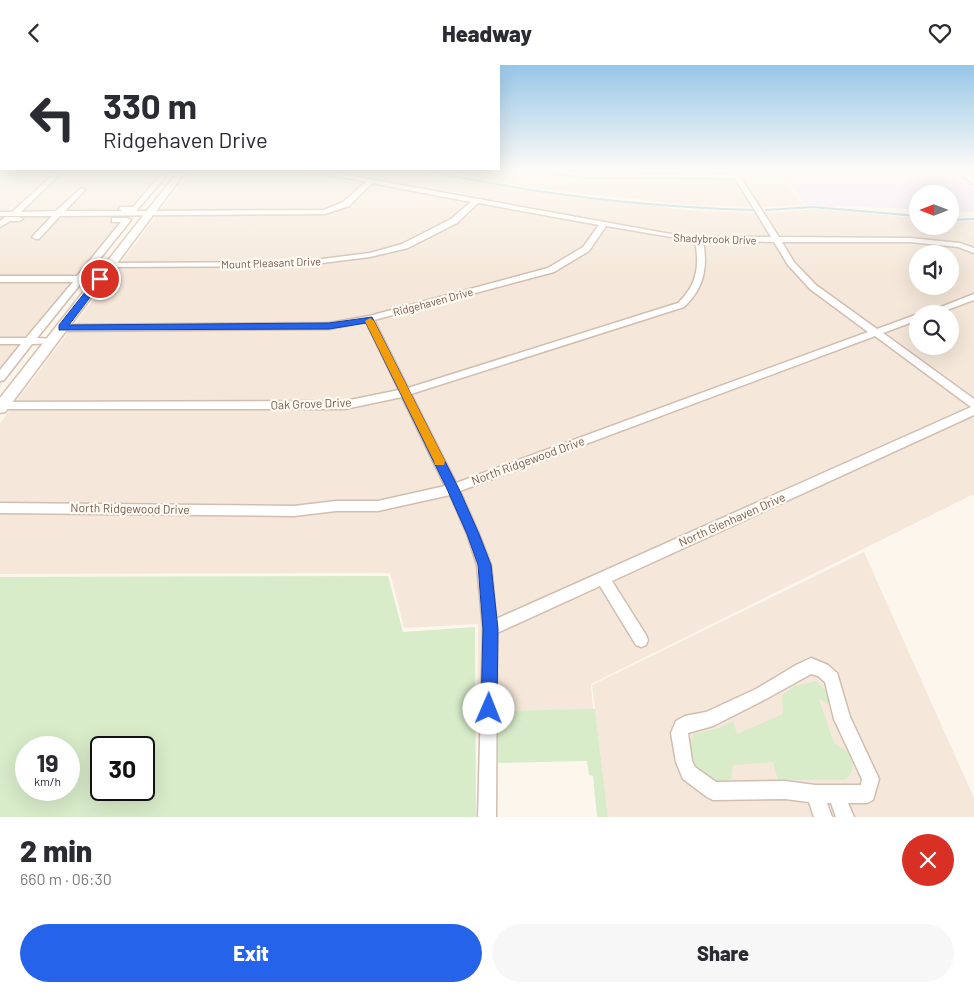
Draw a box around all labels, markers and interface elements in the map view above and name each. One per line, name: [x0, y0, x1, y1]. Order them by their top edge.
icon: back: [20, 19, 48, 47]
icon: heart: [926, 19, 954, 47]
text: Headway: [442, 20, 532, 46]
text: 330 m: [103, 84, 197, 126]
icon: left: [20, 85, 85, 150]
text: Ridgehaven Drive: [103, 126, 268, 152]
north arrow: [909, 185, 959, 235]
map controls: [909, 185, 959, 355]
street label: Shadybrook Drive: [673, 231, 757, 246]
button: sound: [909, 245, 959, 295]
street label: Mount Pleasant Drive: [221, 254, 321, 271]
pin: [79, 258, 121, 300]
icon: arrive: [86, 265, 114, 293]
street label: Ridgehaven Drive: [391, 285, 474, 318]
button: search: [909, 305, 959, 355]
street label: Oak Grove Drive: [270, 395, 352, 411]
street label: North Ridgewood Drive: [469, 433, 586, 487]
street label: North Glenhaven Drive: [676, 489, 787, 549]
street label: North Ridgewood Drive: [70, 500, 190, 516]
position arrow: [462, 682, 514, 734]
speed limit sign: 30: [90, 736, 155, 801]
text: 19: [36, 747, 59, 777]
text: km/h: [34, 774, 61, 788]
text: 2 min: [20, 832, 92, 868]
button: close: [902, 834, 954, 886]
text: 660 m · 06:30: [20, 869, 112, 888]
button: Exit: [20, 924, 482, 982]
button: Share: [492, 924, 954, 982]

